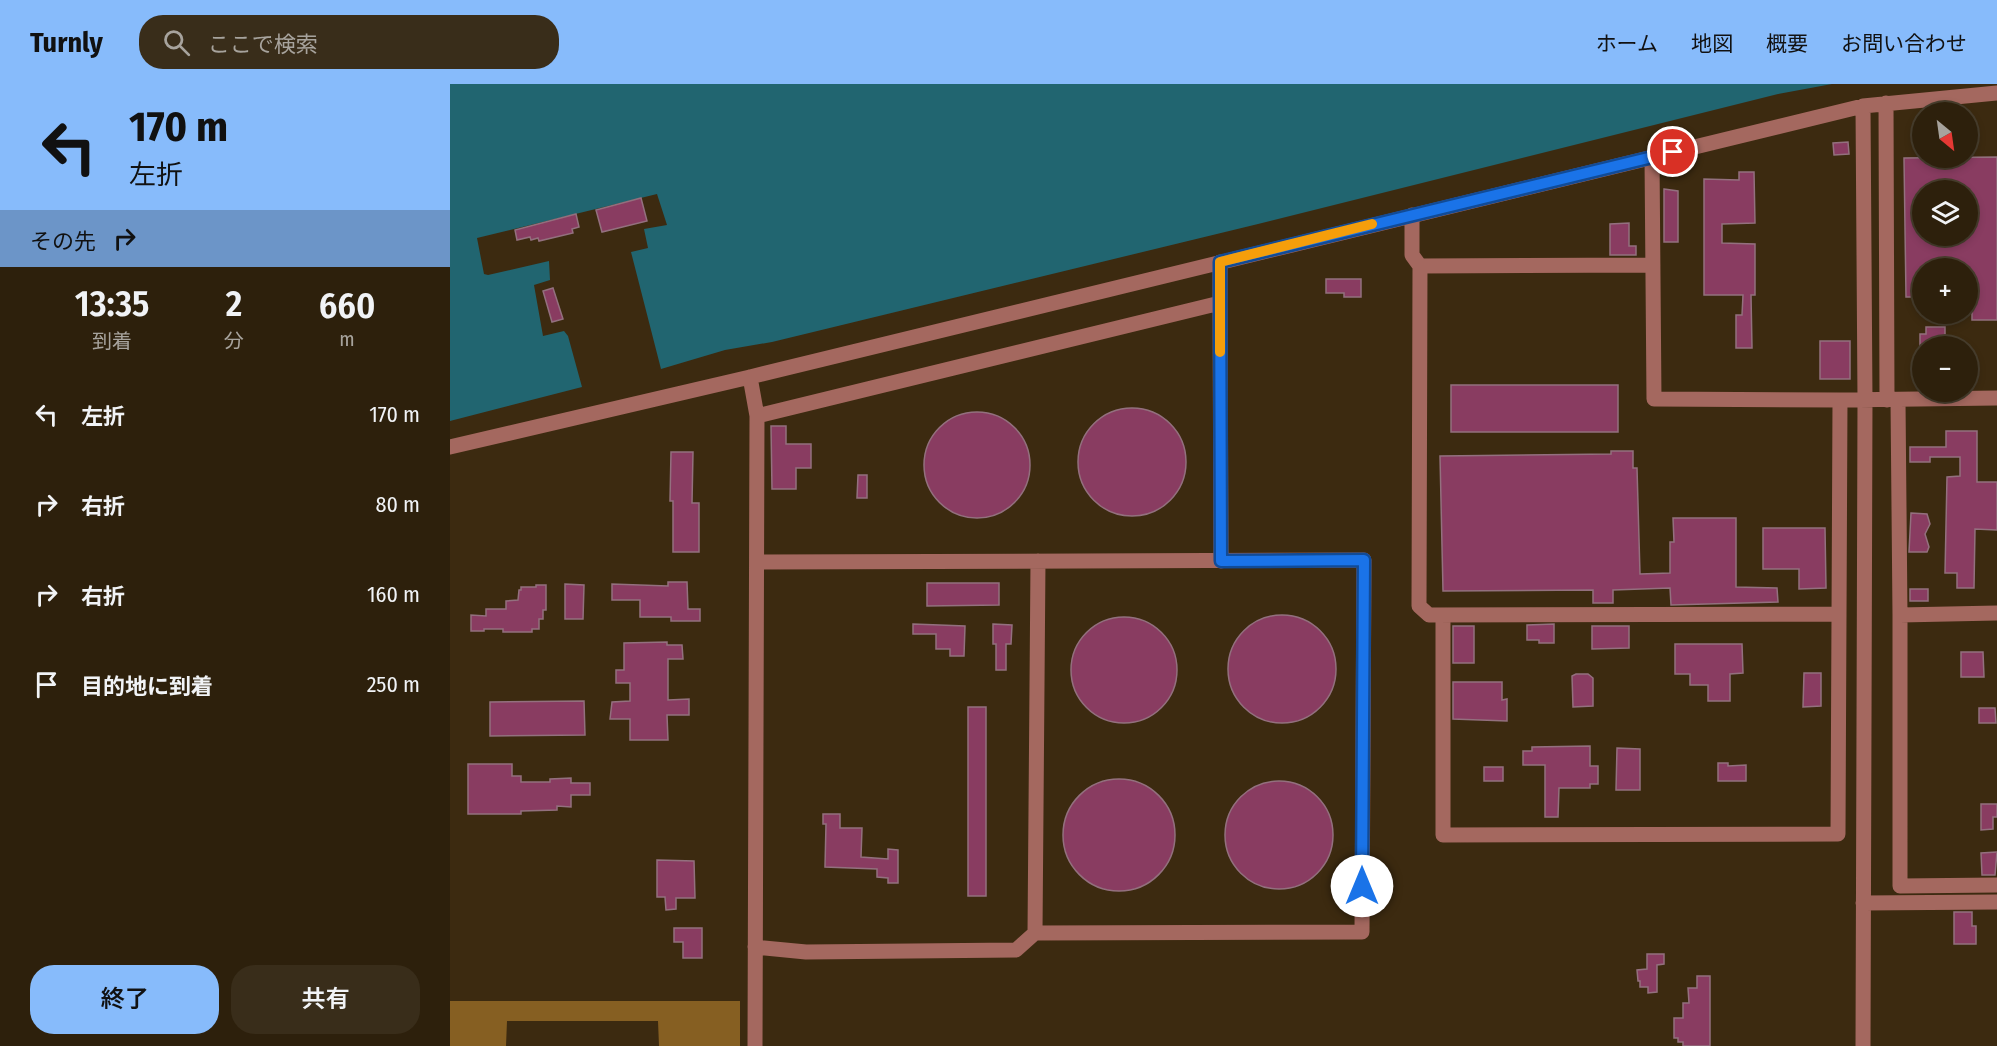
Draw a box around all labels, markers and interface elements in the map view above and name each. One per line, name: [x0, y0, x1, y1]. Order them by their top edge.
search box: [139, 15, 559, 69]
text: Turnly: [30, 26, 103, 59]
icon: search: [160, 26, 193, 59]
text: ここで検索: [208, 31, 318, 58]
text: ホーム: [1596, 31, 1658, 57]
text: 地図: [1691, 31, 1733, 57]
text: 概要: [1766, 31, 1808, 57]
text: お問い合わせ: [1841, 31, 1967, 57]
text: 170 m: [129, 102, 228, 152]
north arrow: [1912, 102, 1978, 168]
map controls: [1912, 102, 1978, 402]
icon: left: [30, 108, 108, 186]
pin: [1647, 126, 1698, 177]
icon: arrive: [1656, 135, 1689, 168]
text: 左折: [129, 159, 183, 191]
button: layers: [1912, 180, 1978, 246]
icon: right: [108, 222, 141, 255]
text: その先: [30, 228, 96, 255]
button: +: [1912, 258, 1978, 324]
text: 13:35: [75, 282, 149, 326]
text: 2: [226, 282, 242, 326]
text: 660: [319, 284, 375, 328]
text: m: [339, 327, 355, 351]
text: 到着: [92, 329, 132, 353]
text: 分: [224, 329, 244, 353]
button: −: [1912, 336, 1978, 402]
icon: left: [30, 398, 63, 431]
text: 170 m: [369, 401, 420, 428]
text: 左折: [81, 403, 125, 430]
icon: right: [30, 488, 63, 521]
text: 80 m: [375, 491, 420, 518]
text: 右折: [81, 493, 125, 520]
icon: right: [30, 578, 63, 611]
text: 160 m: [367, 581, 420, 608]
text: 右折: [81, 583, 125, 610]
icon: arrive: [30, 668, 63, 701]
text: 250 m: [367, 671, 420, 698]
text: 目的地に到着: [81, 673, 213, 700]
position arrow: [1330, 854, 1394, 918]
button: 終了: [30, 965, 219, 1034]
button: 共有: [231, 965, 420, 1034]

